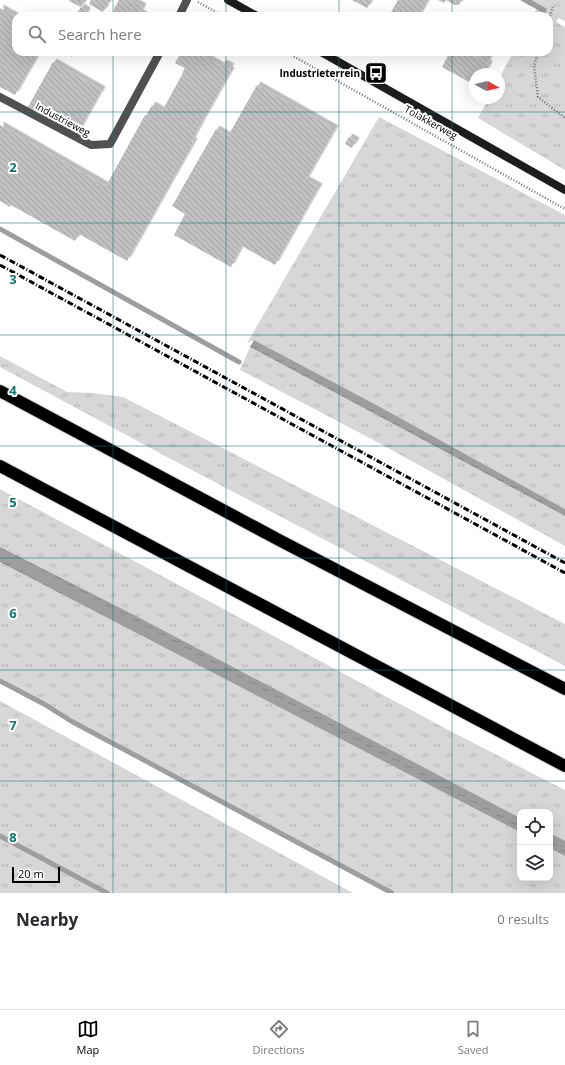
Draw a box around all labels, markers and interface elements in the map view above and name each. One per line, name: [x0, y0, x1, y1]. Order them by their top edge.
search box: [12, 12, 553, 56]
icon: search: [26, 23, 48, 45]
text: Search here: [58, 24, 142, 44]
bus stop icon: Industrieterrein: [363, 60, 389, 86]
place label: Industrieterrein: [280, 66, 360, 80]
north arrow: [469, 68, 505, 104]
street label: Industrieweg: [33, 99, 94, 140]
street label: Tolakkerweg: [402, 102, 461, 143]
text: 2: [9, 158, 17, 176]
text: 3: [9, 270, 17, 288]
text: 4: [9, 381, 17, 399]
text: 5: [9, 493, 17, 511]
text: 6: [9, 604, 17, 622]
text: 7: [9, 716, 17, 734]
map controls: [517, 809, 553, 881]
button: locate: [517, 809, 553, 845]
text: 8: [9, 828, 17, 846]
button: layers: [517, 845, 553, 881]
scale bar: [12, 865, 60, 884]
text: 20 m: [18, 866, 44, 881]
text: Nearby: [16, 908, 78, 931]
text: 0 results: [497, 910, 549, 928]
tab: Map: [77, 1018, 99, 1057]
tab: Directions: [253, 1018, 305, 1057]
tab: Saved: [458, 1018, 488, 1057]

